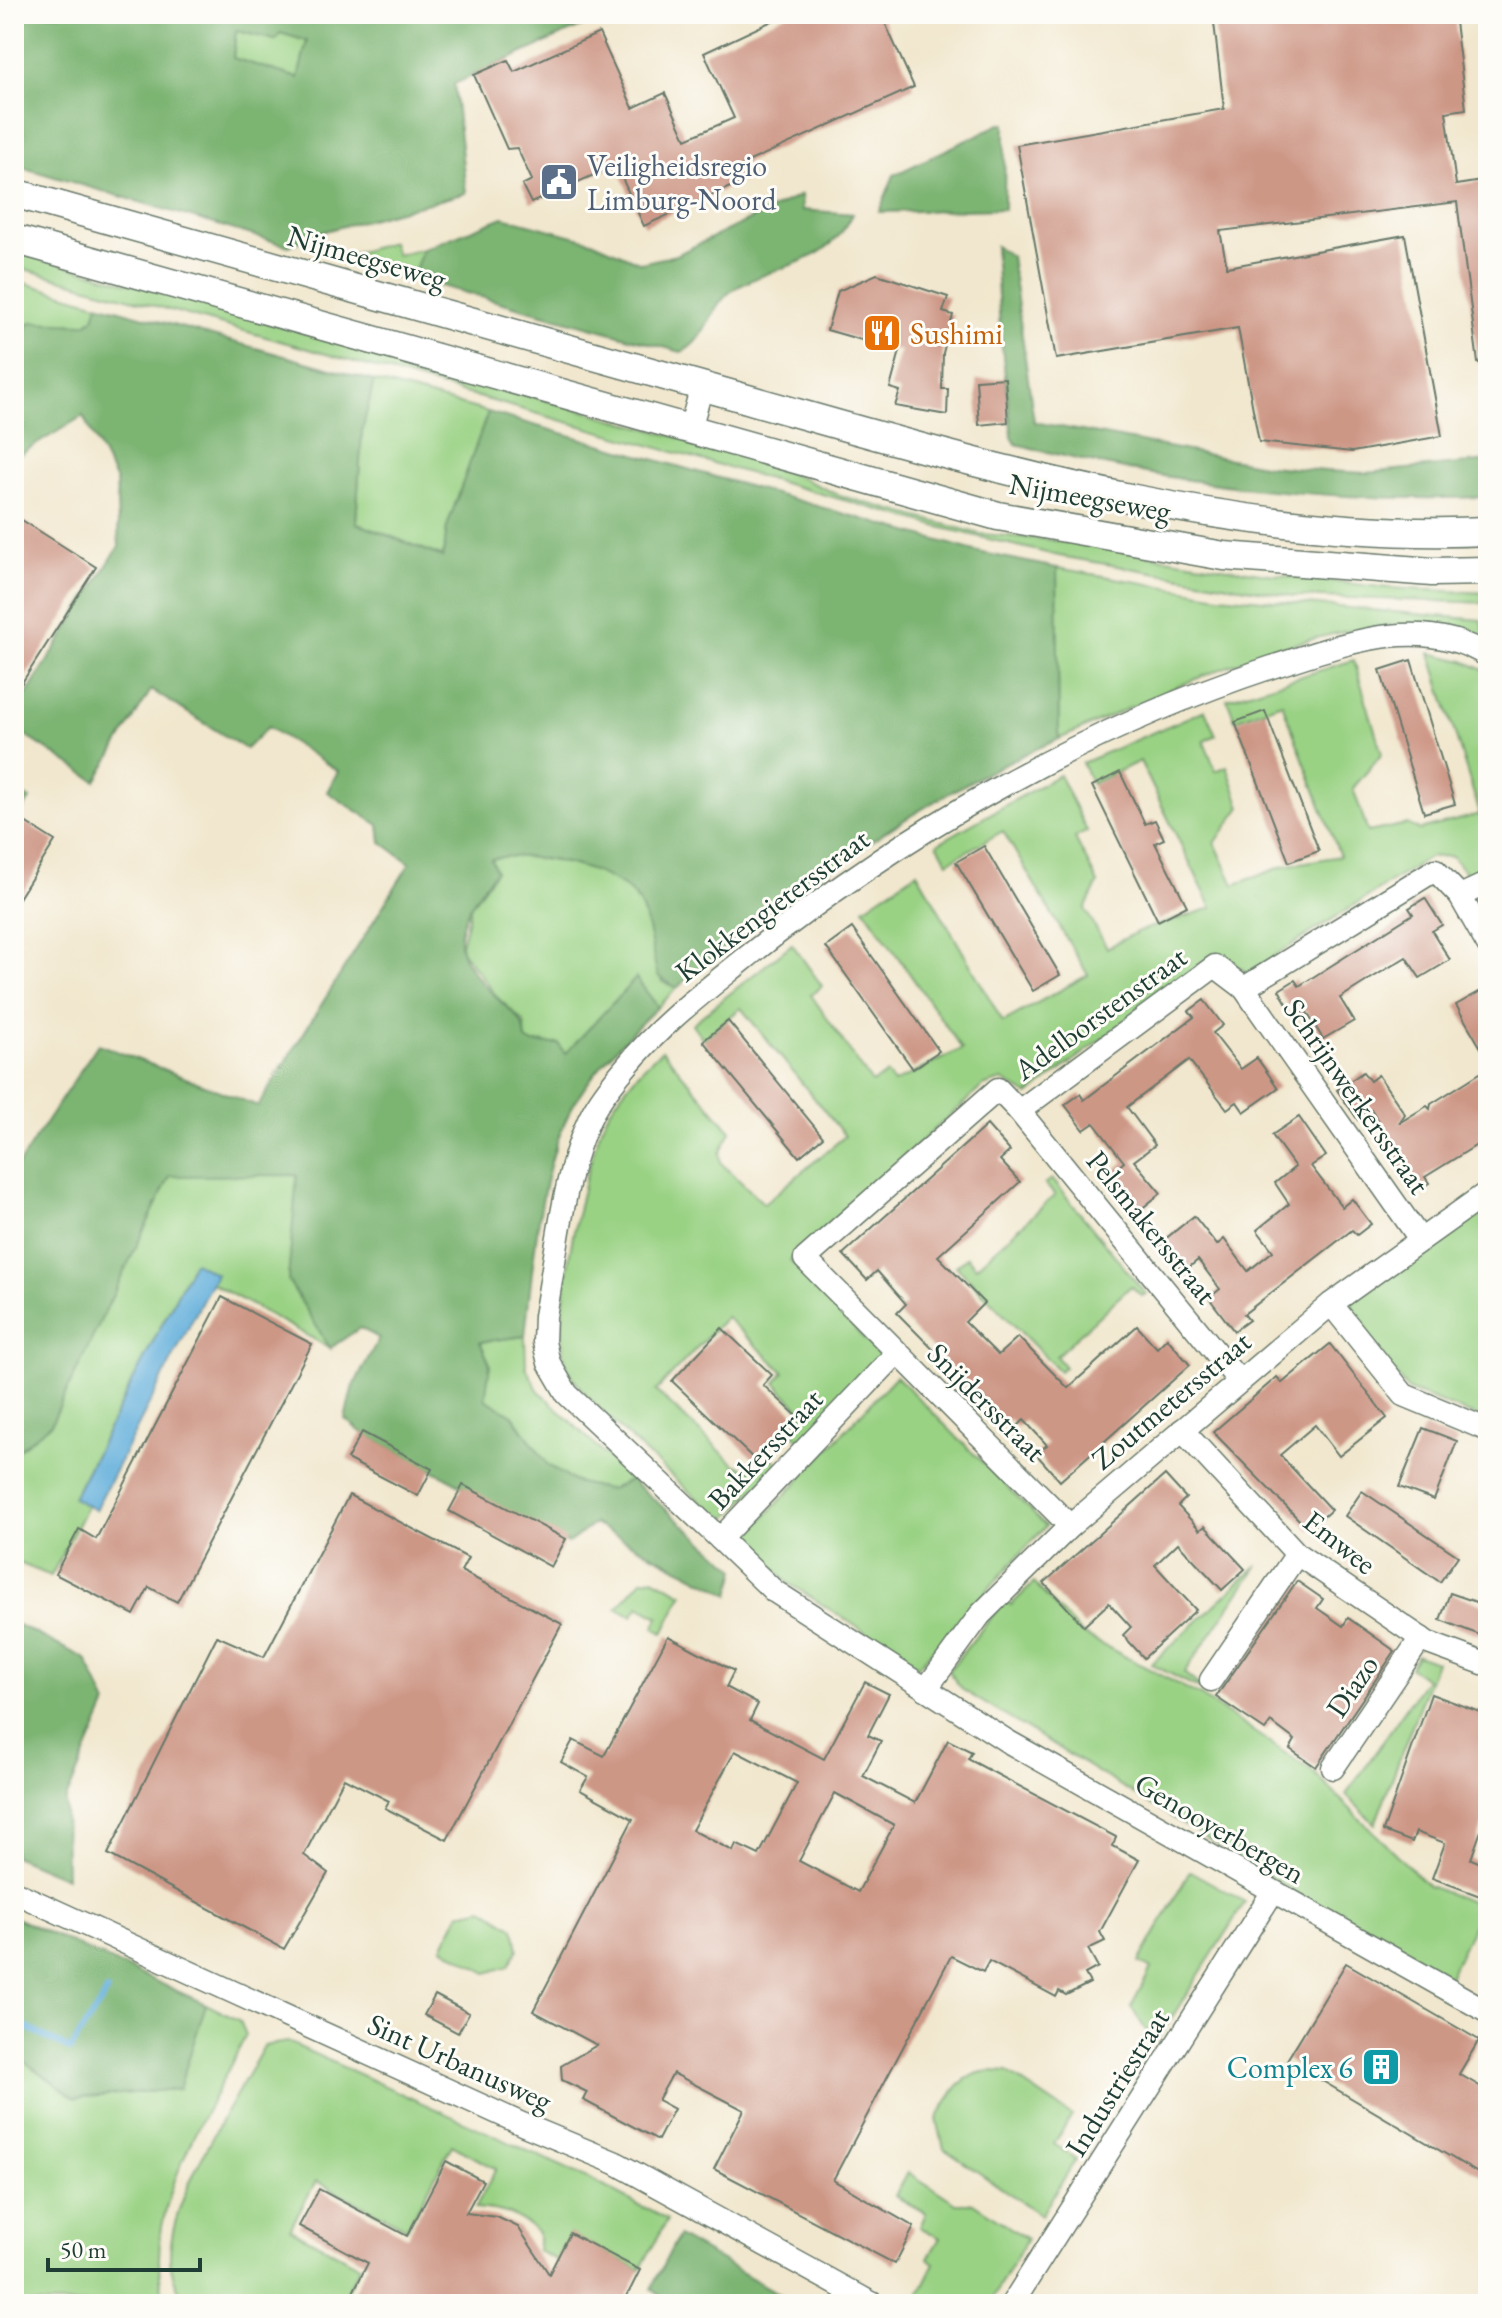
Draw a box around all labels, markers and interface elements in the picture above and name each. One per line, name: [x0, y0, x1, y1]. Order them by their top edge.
place label: Veiligheidsregio Limburg-Noord: [587, 146, 777, 219]
public building icon: Veiligheidsregio Limburg-Noord: [538, 161, 580, 203]
street label: Nijmeegseweg: [283, 216, 452, 299]
restaurant icon: Sushimi: [861, 312, 903, 354]
place label: Sushimi: [910, 314, 1003, 353]
street label: Nijmeegseweg: [1006, 464, 1175, 531]
street label: Klokkengietersstraat: [667, 819, 877, 991]
street label: Adelborstenstraat: [1005, 937, 1195, 1089]
street label: Schrijnwerkersstraat: [1275, 990, 1439, 1202]
street label: Pelsmakersstraat: [1078, 1142, 1226, 1312]
street label: Zoutmetersstraat: [1083, 1322, 1259, 1478]
street label: Snijdersstraat: [919, 1334, 1055, 1470]
street label: Bakkersstraat: [699, 1380, 831, 1518]
street label: Emwee: [1296, 1501, 1384, 1583]
street label: Diazo: [1317, 1647, 1387, 1725]
street label: Genooyerbergen: [1128, 1764, 1312, 1893]
street label: Industriestraat: [1056, 2000, 1178, 2163]
street label: Sint Urbanusweg: [362, 2004, 559, 2120]
building icon: Complex 6: [1360, 2046, 1402, 2088]
place label: Complex 6: [1227, 2048, 1353, 2087]
scale bar: [48, 2222, 200, 2272]
text: 50 m: [60, 2234, 107, 2265]

